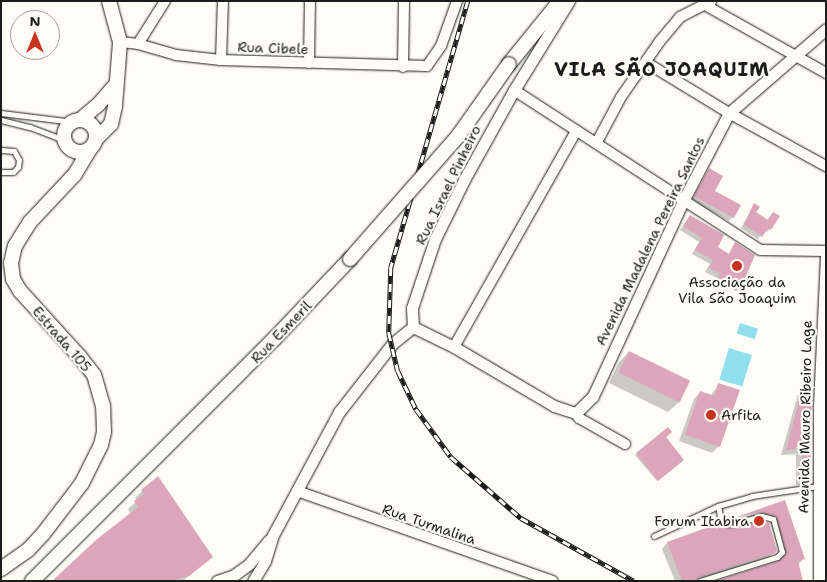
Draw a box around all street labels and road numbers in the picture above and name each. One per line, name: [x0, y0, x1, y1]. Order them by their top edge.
street label: Rua Cibele: [237, 38, 309, 58]
street label: Rua Israel Pinheiro: [412, 123, 484, 247]
street label: Avenida Madalena Pereira Santos: [592, 134, 708, 348]
street label: Rua Esmeril: [247, 297, 315, 367]
street label: Estrada 105: [29, 303, 95, 375]
street label: Avenida Mauro Ribeiro Lage: [795, 320, 815, 514]
street label: Rua Turmalina: [380, 500, 478, 548]

